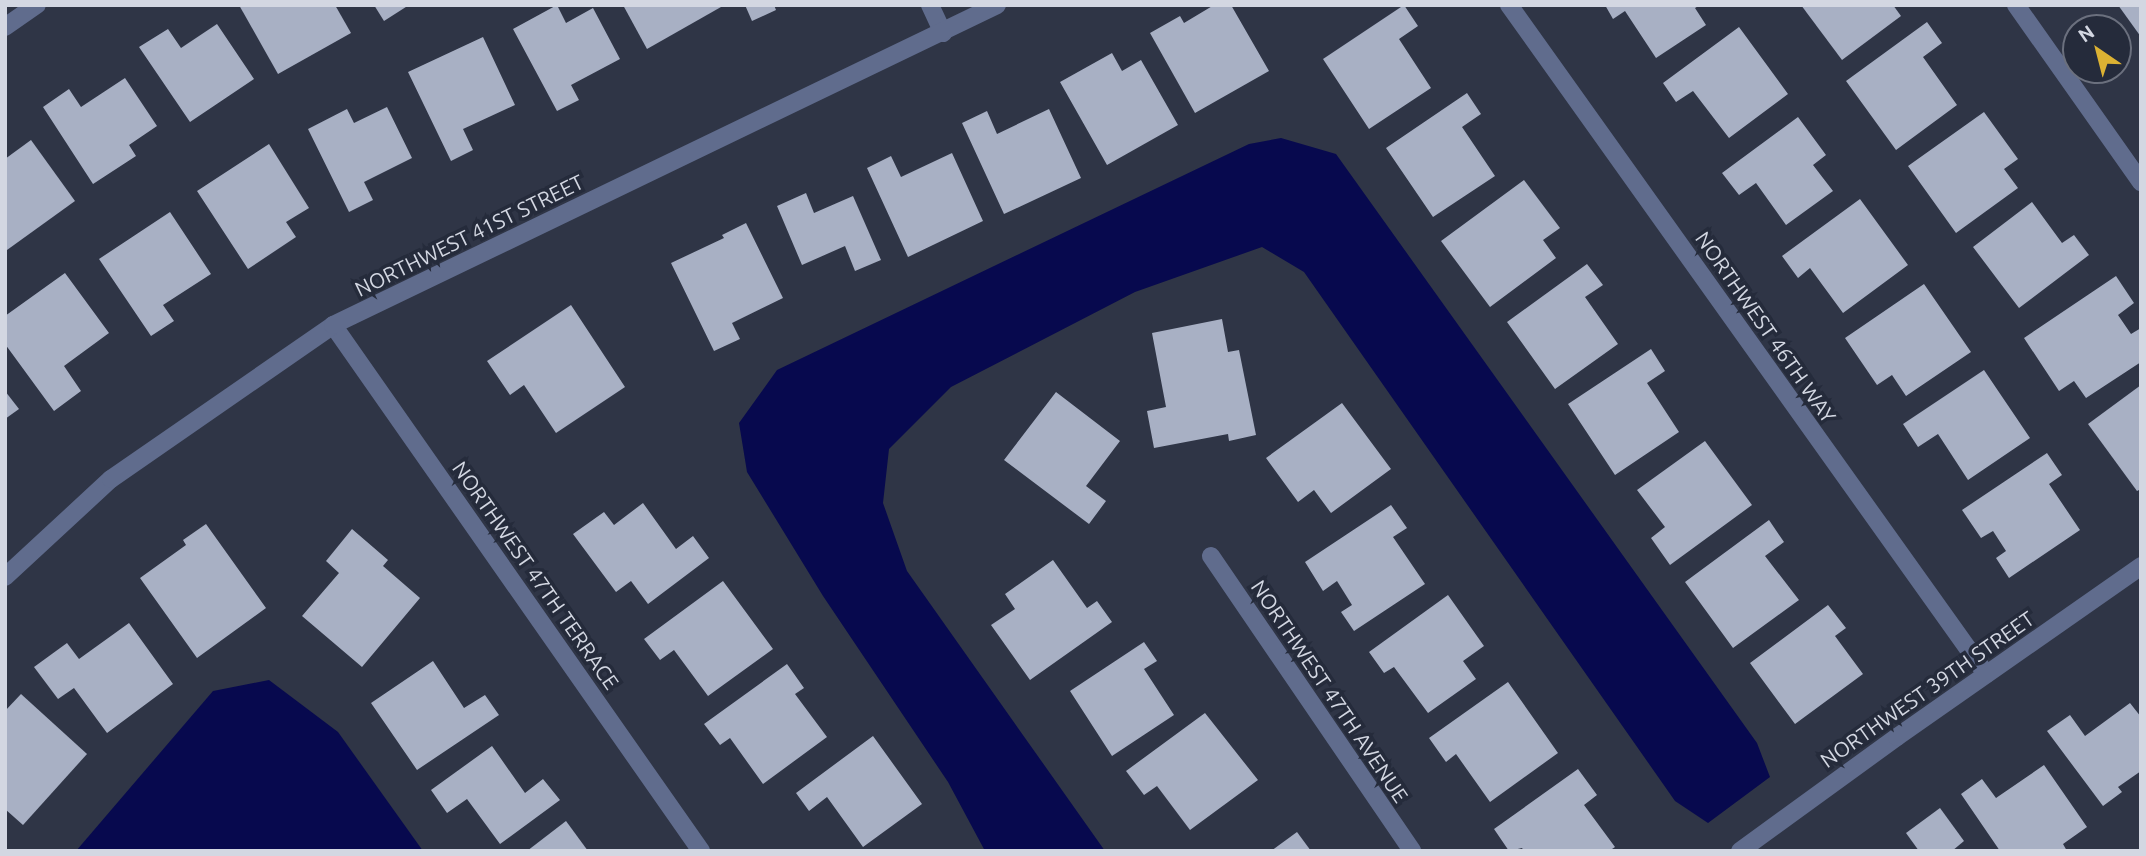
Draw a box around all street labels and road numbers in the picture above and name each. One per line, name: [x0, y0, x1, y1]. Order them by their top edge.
street label: NORTHWEST 41ST STREET: [350, 169, 588, 301]
street label: NORTHWEST 46TH WAY: [1690, 227, 1842, 427]
street label: NORTHWEST 47TH TERRACE: [448, 456, 624, 694]
street label: NORTHWEST 47TH AVENUE: [1246, 575, 1414, 807]
street label: NORTHWEST 39TH STREET: [1815, 606, 2039, 772]

